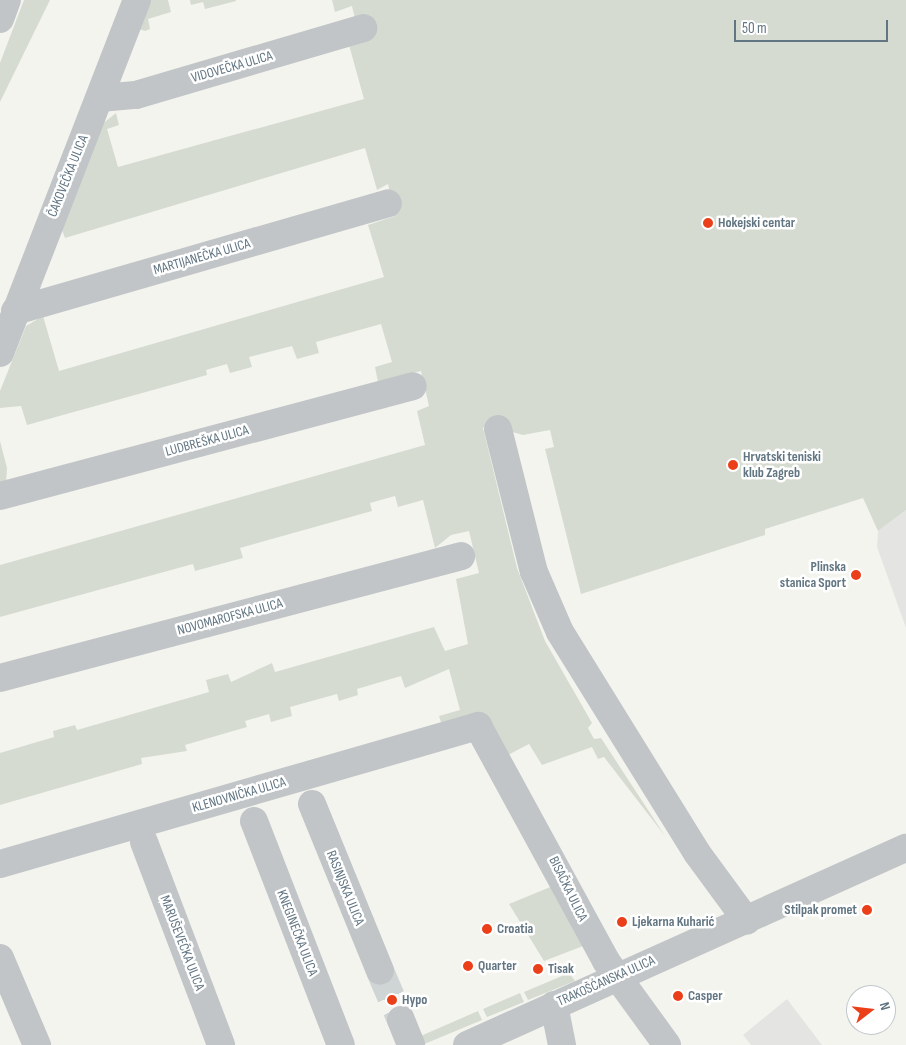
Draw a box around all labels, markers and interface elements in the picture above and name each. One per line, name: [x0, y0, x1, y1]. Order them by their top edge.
scale bar: [736, 10, 890, 42]
text: 50 m: [742, 19, 767, 38]
street label: VIDOVEČKA ULICA: [189, 47, 275, 87]
street label: ČAKOVEČKA ULICA: [44, 133, 92, 219]
place label: Hokejski centar: [718, 215, 795, 231]
marker: Hokejski centar: [702, 217, 714, 229]
street label: MARTIJANEČKA ULICA: [152, 235, 252, 279]
street label: LUDBREŠKA ULICA: [163, 422, 251, 460]
place label: Hrvatski teniski klub Zagreb: [743, 449, 821, 482]
marker: Hrvatski teniski klub Zagreb: [727, 459, 739, 471]
place label: Plinska stanica Sport: [780, 559, 846, 592]
marker: Plinska stanica Sport: [850, 569, 862, 581]
street label: NOVOMAROFSKA ULICA: [176, 595, 284, 639]
street label: KLENOVNIČKA ULICA: [190, 774, 288, 816]
street label: RASINJSKA ULICA: [322, 848, 368, 928]
street label: BISAČKA ULICA: [545, 854, 591, 924]
street label: KNEGINEČKA ULICA: [273, 888, 321, 978]
street label: MARUŠEVEČKA ULICA: [156, 893, 208, 993]
place label: Stilpak promet: [784, 902, 857, 918]
marker: Stilpak promet: [861, 904, 873, 916]
place label: Ljekarna Kuharić: [632, 914, 715, 930]
marker: Ljekarna Kuharić: [616, 916, 628, 928]
place label: Croatia: [497, 921, 533, 937]
marker: Croatia: [481, 923, 493, 935]
street label: TRAKOŠĆANSKA ULICA: [555, 952, 657, 1010]
place label: Quarter: [478, 958, 517, 974]
marker: Quarter: [462, 960, 474, 972]
place label: Tisak: [548, 961, 574, 977]
marker: Tisak: [532, 963, 544, 975]
north arrow: [846, 985, 896, 1035]
place label: Casper: [688, 988, 723, 1004]
marker: Casper: [672, 990, 684, 1002]
place label: Hypo: [402, 992, 427, 1008]
marker: Hypo: [386, 994, 398, 1006]
text: N: [876, 1000, 894, 1012]

